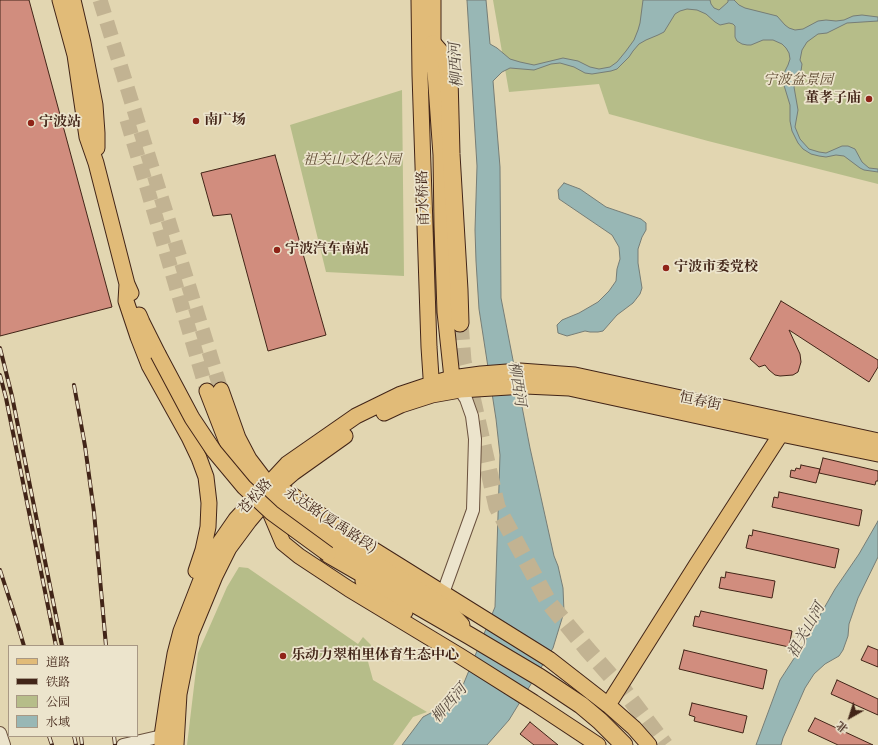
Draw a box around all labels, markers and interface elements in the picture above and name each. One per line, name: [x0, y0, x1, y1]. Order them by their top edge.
water label: 柳西河: [447, 42, 467, 88]
park label: 宁波盆景园: [763, 73, 833, 89]
place label: 董孝子庙: [805, 91, 861, 107]
marker: 董孝子庙: [864, 94, 874, 104]
place label: 南广场: [204, 113, 246, 129]
place label: 宁波站: [39, 115, 81, 131]
marker: 南广场: [191, 116, 201, 126]
marker: 宁波站: [26, 118, 36, 128]
park label: 祖关山文化公园: [303, 153, 401, 169]
street label: 甬水桥路: [415, 170, 433, 226]
place label: 宁波汽车南站: [285, 242, 369, 258]
marker: 宁波汽车南站: [272, 245, 282, 255]
place label: 宁波市委党校: [674, 260, 758, 276]
marker: 宁波市委党校: [661, 263, 671, 273]
water label: 柳西河: [504, 360, 528, 408]
street label: 恒春街: [678, 389, 722, 415]
street label: 苍松路: [236, 476, 276, 518]
street label: 永达路(夏禹路段): [281, 485, 379, 557]
water label: 祖关山河: [785, 600, 829, 662]
legend: [8, 645, 138, 737]
place label: 乐动力翠柏里体育生态中心: [291, 648, 459, 664]
marker: 乐动力翠柏里体育生态中心: [278, 651, 288, 661]
text: 道路: [46, 654, 70, 670]
text: 铁路: [46, 674, 70, 690]
water label: 柳西河: [428, 681, 472, 727]
text: 公园: [46, 694, 70, 710]
north arrow: [830, 697, 870, 737]
text: 水域: [46, 714, 70, 730]
text: 北: [833, 717, 851, 736]

